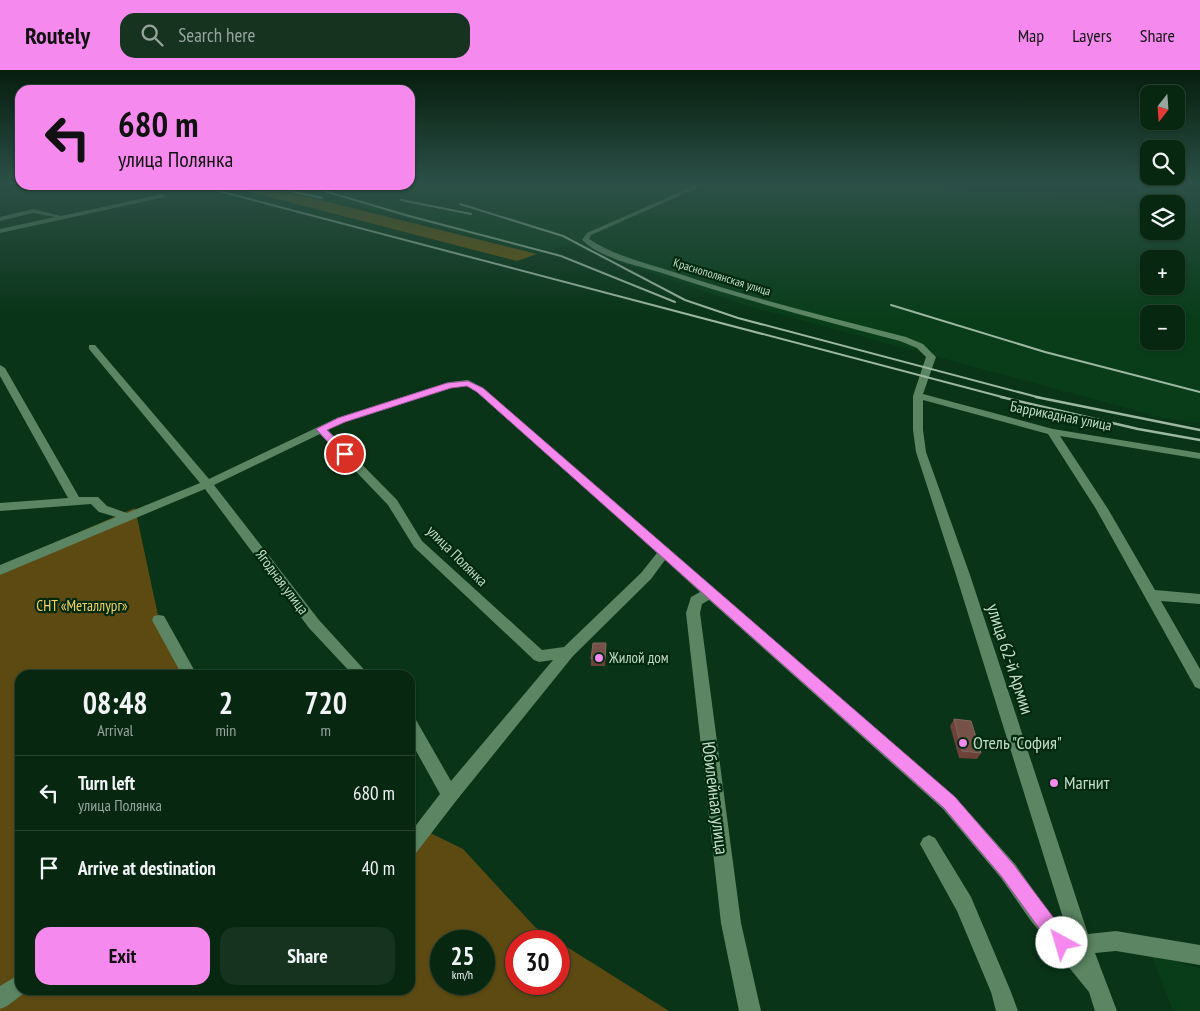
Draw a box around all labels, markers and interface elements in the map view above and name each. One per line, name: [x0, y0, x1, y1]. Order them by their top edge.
search box: [120, 13, 470, 58]
text: Routely: [25, 20, 90, 51]
icon: search: [138, 21, 166, 49]
text: Search here: [178, 23, 255, 47]
text: Map: [1018, 24, 1044, 47]
text: Layers: [1072, 24, 1112, 47]
text: Share: [1140, 24, 1175, 47]
north arrow: [1140, 85, 1185, 130]
map controls: [1140, 85, 1185, 350]
text: 680 m: [118, 101, 199, 147]
icon: left: [35, 105, 100, 170]
button: search: [1140, 140, 1185, 185]
text: улица Полянка: [118, 145, 233, 173]
button: layers: [1140, 195, 1185, 240]
button: +: [1140, 250, 1185, 295]
street label: Краснополянская улица: [672, 255, 773, 299]
button: −: [1140, 305, 1185, 350]
street label: Баррикадная улица: [1009, 396, 1113, 435]
pin: [324, 433, 366, 475]
icon: arrive: [331, 440, 359, 468]
street label: улица Полянка: [423, 521, 492, 590]
street label: Ягодная улица: [252, 545, 313, 618]
park label: СНТ «Металлург»: [36, 596, 128, 615]
street label: улица 62-й Армии: [982, 601, 1039, 717]
place label: Жилой дом: [608, 648, 669, 667]
marker: Жилой дом: [593, 652, 605, 664]
text: 08:48: [83, 683, 148, 722]
text: 2: [219, 683, 233, 722]
text: 720: [304, 683, 347, 722]
text: Arrival: [97, 720, 133, 740]
text: min: [215, 720, 236, 740]
text: m: [320, 720, 331, 740]
place label: Отель "София": [973, 731, 1062, 754]
marker: Отель "София": [957, 737, 969, 749]
street label: Юбилейная улица: [697, 740, 734, 856]
text: Turn left: [78, 771, 135, 795]
place label: Магнит: [1064, 771, 1110, 794]
marker: Магнит: [1048, 777, 1060, 789]
icon: left: [35, 779, 63, 807]
text: 680 m: [353, 781, 395, 805]
text: улица Полянка: [78, 795, 162, 815]
icon: arrive: [35, 854, 63, 882]
text: Arrive at destination: [78, 856, 216, 880]
text: 40 m: [362, 856, 395, 880]
position arrow: [1035, 916, 1087, 968]
button: Exit: [35, 927, 210, 985]
button: Share: [220, 927, 395, 985]
speed limit sign: 30: [505, 930, 570, 995]
text: 25: [451, 940, 474, 972]
text: km/h: [452, 967, 473, 982]

